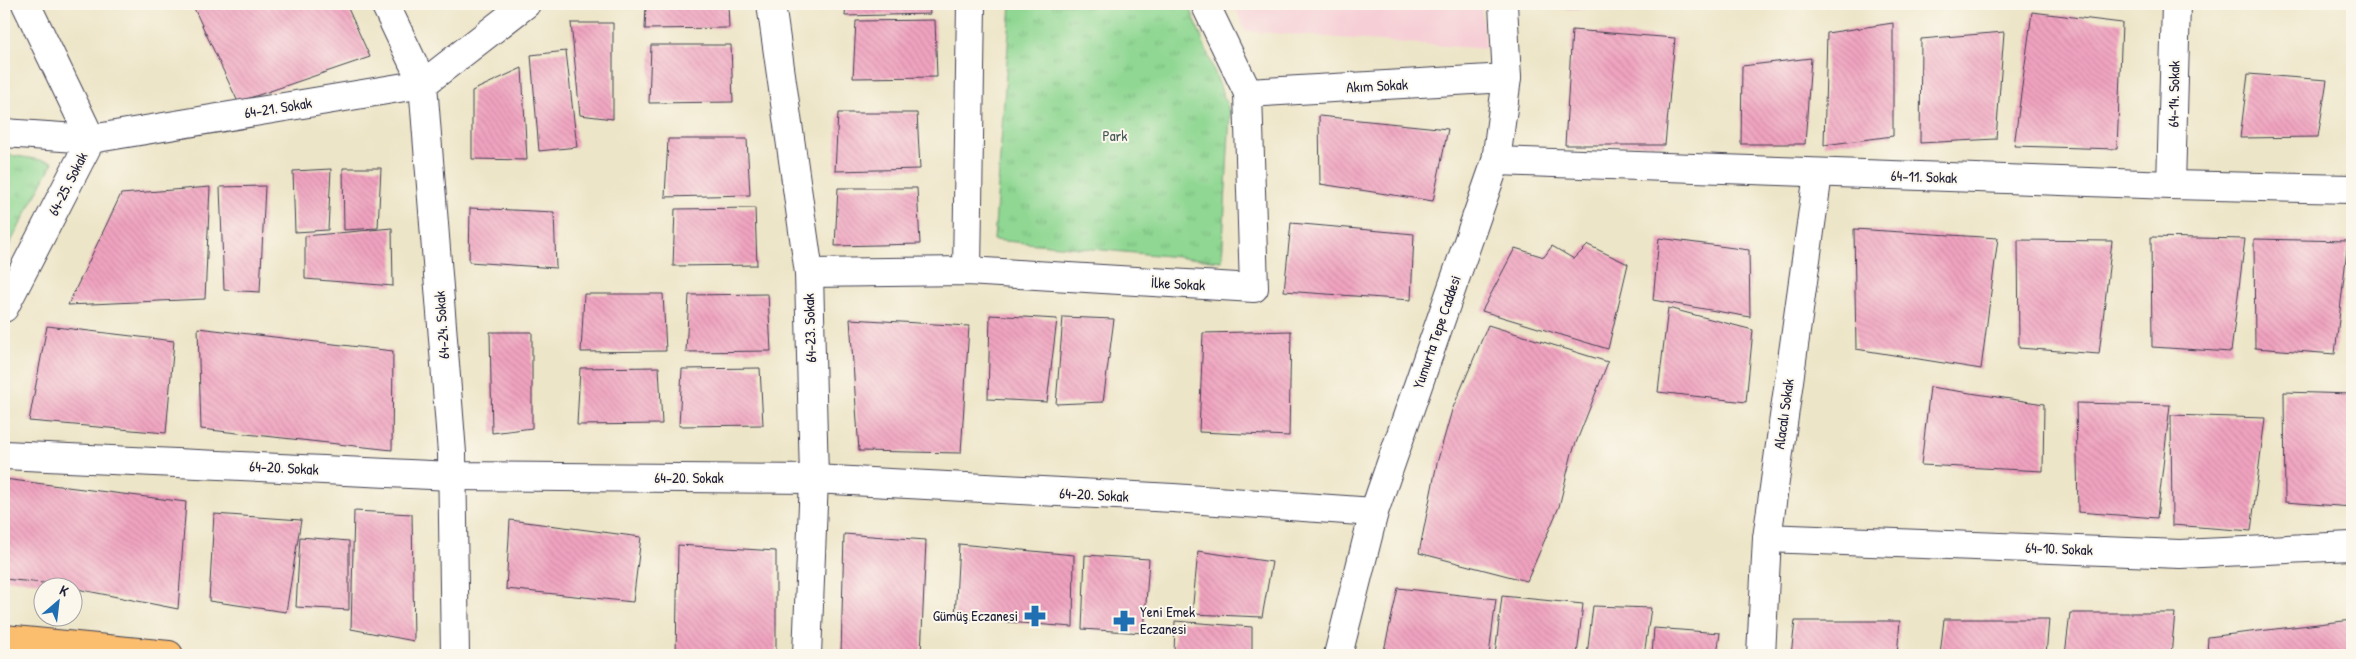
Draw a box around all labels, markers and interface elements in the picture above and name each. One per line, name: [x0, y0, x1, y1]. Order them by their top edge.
street label: 64-14. Sokak: [2162, 60, 2185, 128]
street label: Akım Sokak: [1346, 73, 1408, 98]
street label: 64-21. Sokak: [243, 92, 313, 123]
park label: Park: [1102, 125, 1128, 146]
street label: 64-25. Sokak: [43, 148, 93, 219]
street label: 64-11. Sokak: [1890, 165, 1958, 188]
street label: İlke Sokak: [1150, 272, 1206, 295]
street label: Yumurta Tepe Caddesi: [1407, 272, 1466, 391]
street label: 64-24. Sokak: [429, 290, 454, 360]
street label: 64-23. Sokak: [798, 293, 821, 363]
street label: Alacalı Sokak: [1768, 377, 1799, 451]
street label: 64-20. Sokak: [249, 455, 319, 480]
street label: 64-20. Sokak: [654, 467, 724, 488]
street label: 64-20. Sokak: [1059, 482, 1129, 507]
street label: 64-10. Sokak: [2025, 537, 2093, 560]
north arrow: [32, 576, 82, 626]
text: K: [57, 580, 73, 601]
place label: Yeni Emek Eczanesi: [1140, 601, 1195, 639]
pharmacy icon: Gümüş Eczanesi: [1022, 603, 1048, 629]
place label: Gümüş Eczanesi: [933, 605, 1018, 626]
pharmacy icon: Yeni Emek Eczanesi: [1111, 608, 1137, 634]

